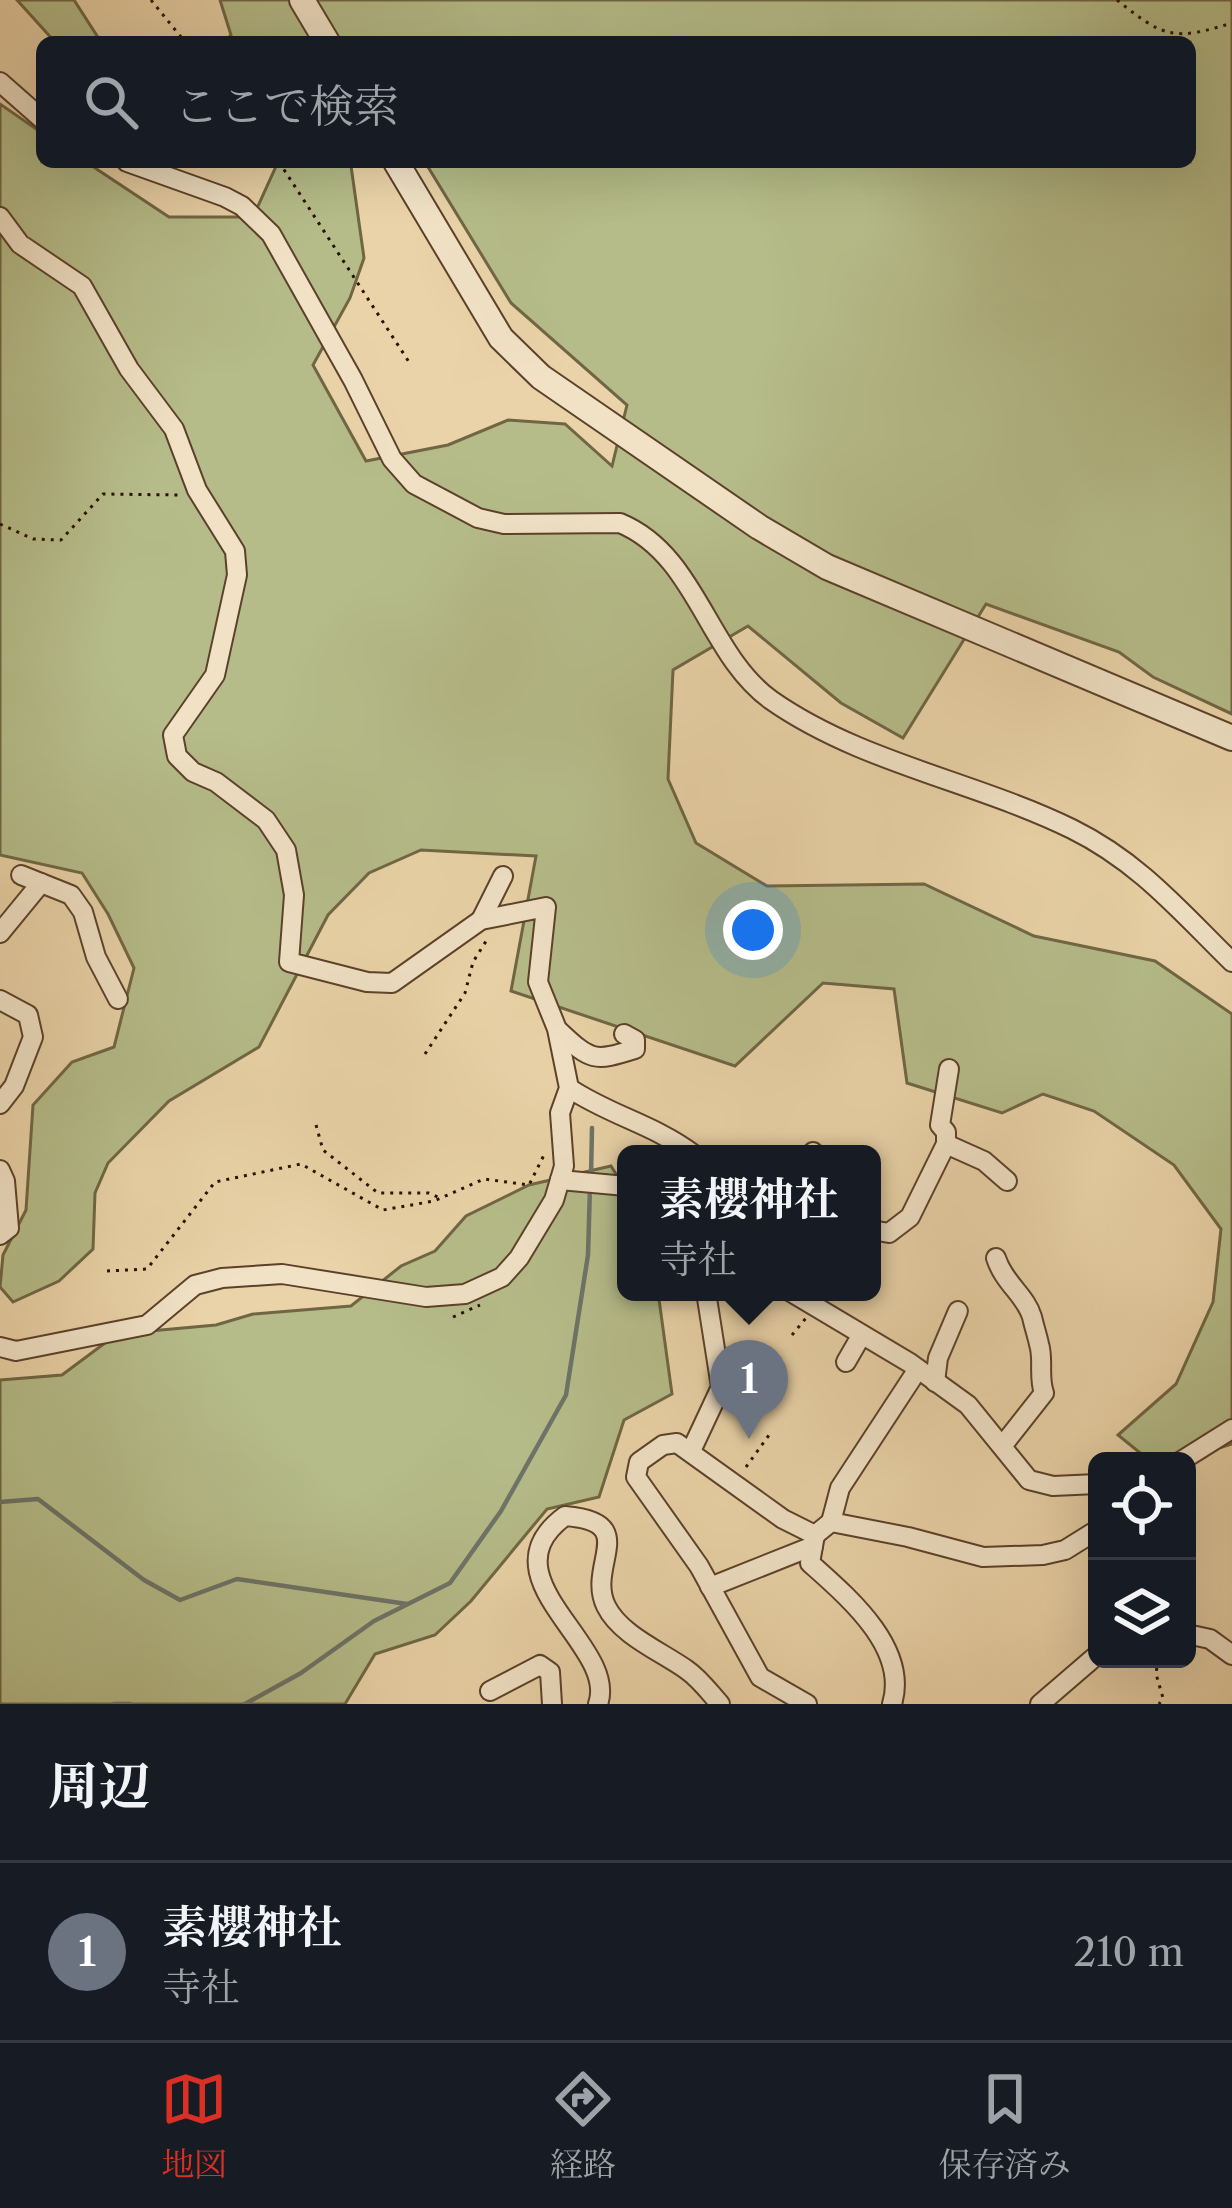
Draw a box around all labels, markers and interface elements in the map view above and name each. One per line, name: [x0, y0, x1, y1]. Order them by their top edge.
search box: [36, 36, 1196, 168]
icon: search: [78, 69, 144, 135]
text: ここで検索: [174, 78, 399, 134]
your location: [723, 900, 783, 960]
popup: [617, 1145, 881, 1301]
text: 素櫻神社: [659, 1171, 839, 1227]
text: 寺社: [659, 1235, 737, 1283]
pin: 1: [710, 1340, 788, 1439]
map controls: [1088, 1452, 1196, 1668]
button: locate: [1088, 1452, 1196, 1560]
button: layers: [1088, 1560, 1196, 1668]
text: 周辺: [48, 1755, 150, 1817]
text: 素櫻神社: [162, 1899, 342, 1955]
text: 1: [78, 1928, 96, 1976]
text: 210 m: [1074, 1928, 1184, 1976]
text: 寺社: [162, 1963, 240, 2011]
tab: 地図: [161, 2066, 227, 2185]
tab: 経路: [550, 2066, 616, 2185]
tab: 保存済み: [939, 2066, 1071, 2185]

